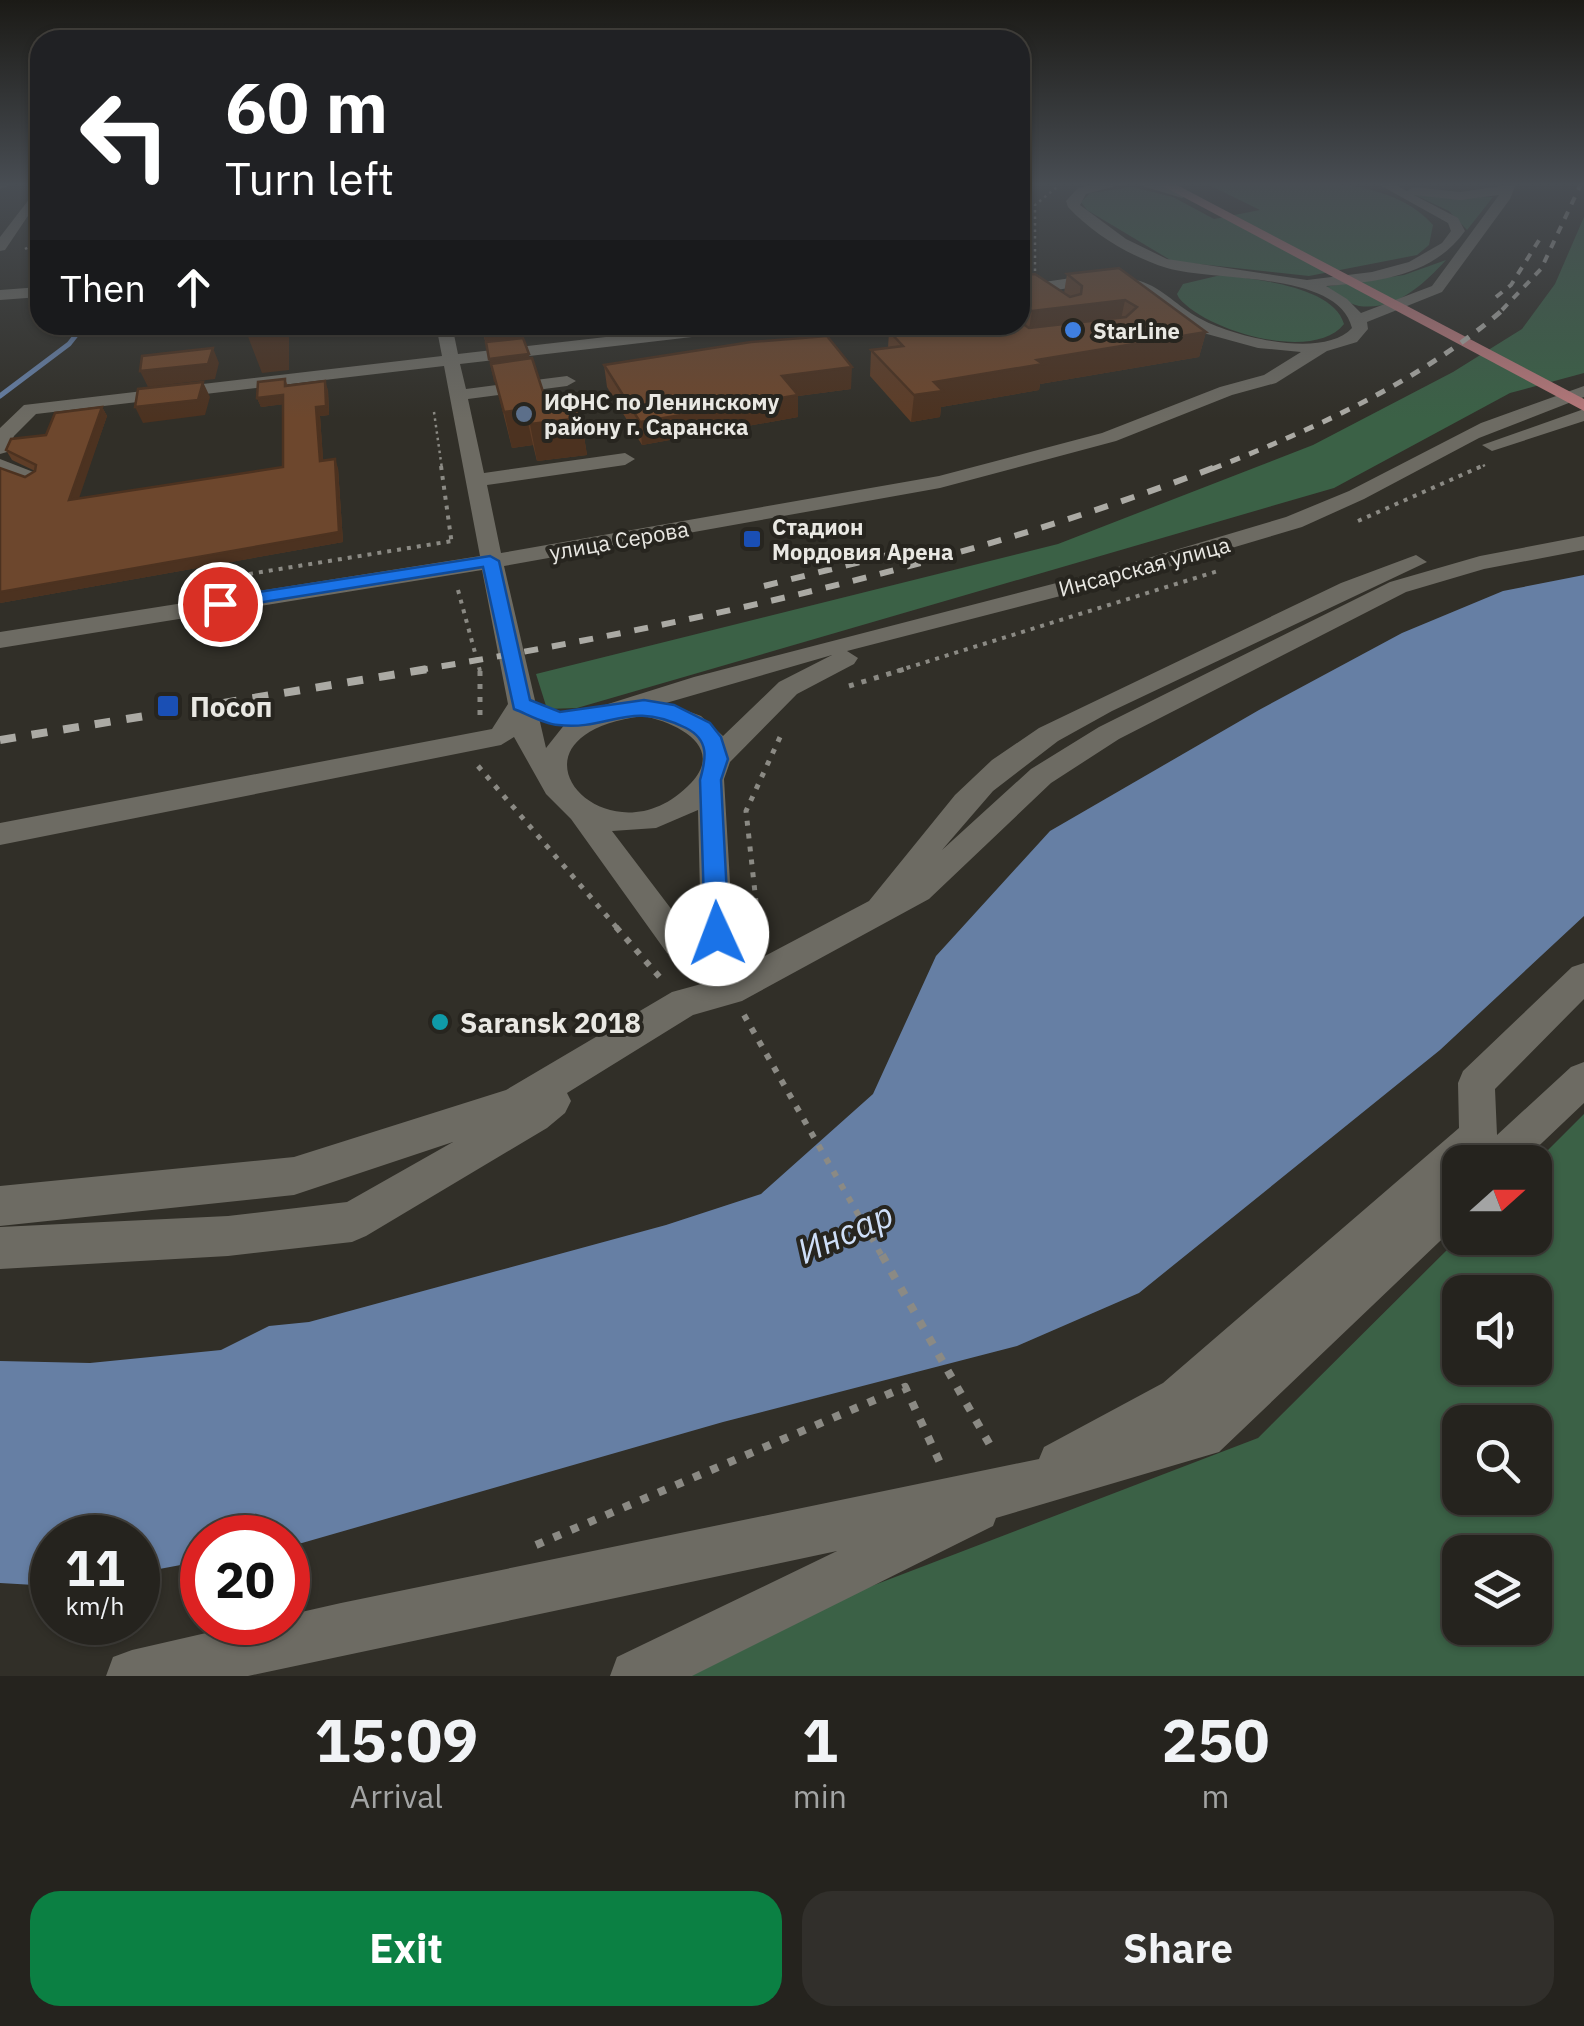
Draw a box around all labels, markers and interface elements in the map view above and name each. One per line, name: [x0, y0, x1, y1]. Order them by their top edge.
text: 60 m: [225, 61, 388, 152]
icon: left: [60, 70, 190, 200]
text: Turn left: [225, 149, 394, 207]
icon: ahead: [166, 260, 221, 315]
text: Then: [60, 263, 146, 312]
place label: StarLine: [1093, 316, 1180, 345]
marker: StarLine: [1062, 319, 1084, 341]
place label: ИФНС по Ленинскому району г. Саранска: [544, 387, 779, 441]
marker: ИФНС по Ленинскому району г. Саранска: [513, 403, 535, 425]
place label: Стадион Мордовия Арена: [772, 512, 953, 566]
street label: улица Серова: [547, 513, 691, 567]
marker: Стадион Мордовия Арена: [741, 528, 763, 550]
street label: Инсарская улица: [1055, 529, 1233, 603]
pin: [178, 562, 263, 647]
icon: arrive: [193, 577, 248, 632]
place label: Посоп: [190, 688, 273, 725]
marker: Посоп: [155, 693, 181, 719]
position arrow: [665, 882, 769, 986]
place label: Saransk 2018: [460, 1004, 641, 1041]
marker: Saransk 2018: [429, 1011, 451, 1033]
north arrow: [1442, 1145, 1552, 1255]
map controls: [1442, 1145, 1552, 1645]
water label: Инсар: [790, 1190, 900, 1274]
button: sound: [1442, 1275, 1552, 1385]
button: search: [1442, 1405, 1552, 1515]
speed limit sign: 20: [180, 1515, 310, 1645]
text: 11: [65, 1535, 125, 1600]
button: layers: [1442, 1535, 1552, 1645]
text: km/h: [66, 1589, 124, 1622]
text: 15:09: [315, 1700, 478, 1779]
text: 1: [802, 1700, 838, 1779]
text: 250: [1161, 1700, 1269, 1779]
text: Arrival: [350, 1775, 443, 1817]
text: min: [793, 1775, 847, 1817]
text: m: [1202, 1775, 1229, 1817]
button: Exit: [30, 1891, 782, 2006]
button: Share: [802, 1891, 1554, 2006]

